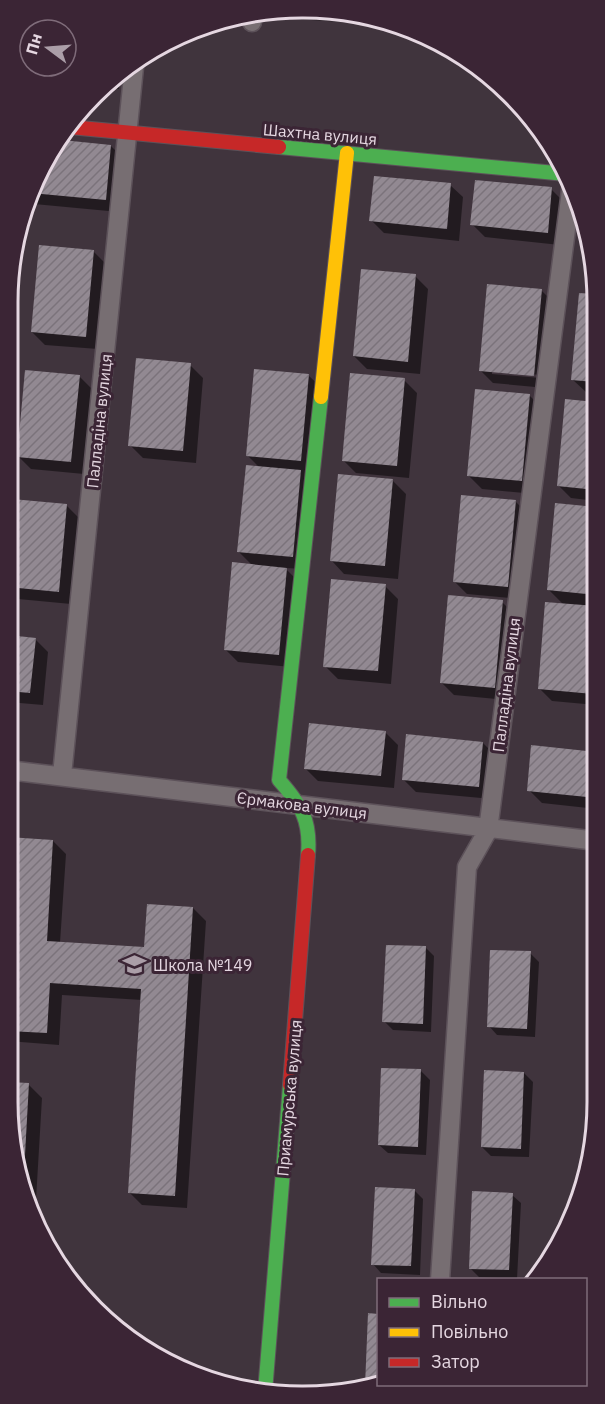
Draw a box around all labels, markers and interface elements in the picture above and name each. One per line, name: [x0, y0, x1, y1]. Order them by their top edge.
north arrow: [18, 18, 78, 78]
text: Пн: [21, 31, 46, 57]
street label: Шахтна вулиця: [262, 119, 378, 149]
street label: Палладіна вулиця: [82, 353, 116, 489]
street label: Палладіна вулиця: [488, 617, 524, 753]
street label: Єрмакова вулиця: [236, 787, 368, 823]
school or university icon: Школа №149: [122, 952, 148, 978]
place label: Школа №149: [153, 955, 252, 975]
street label: Приамурська вулиця: [272, 1019, 306, 1177]
legend: [377, 1278, 587, 1386]
text: Вільно: [431, 1290, 487, 1313]
text: Повільно: [431, 1320, 508, 1343]
text: Затор: [431, 1350, 480, 1373]

